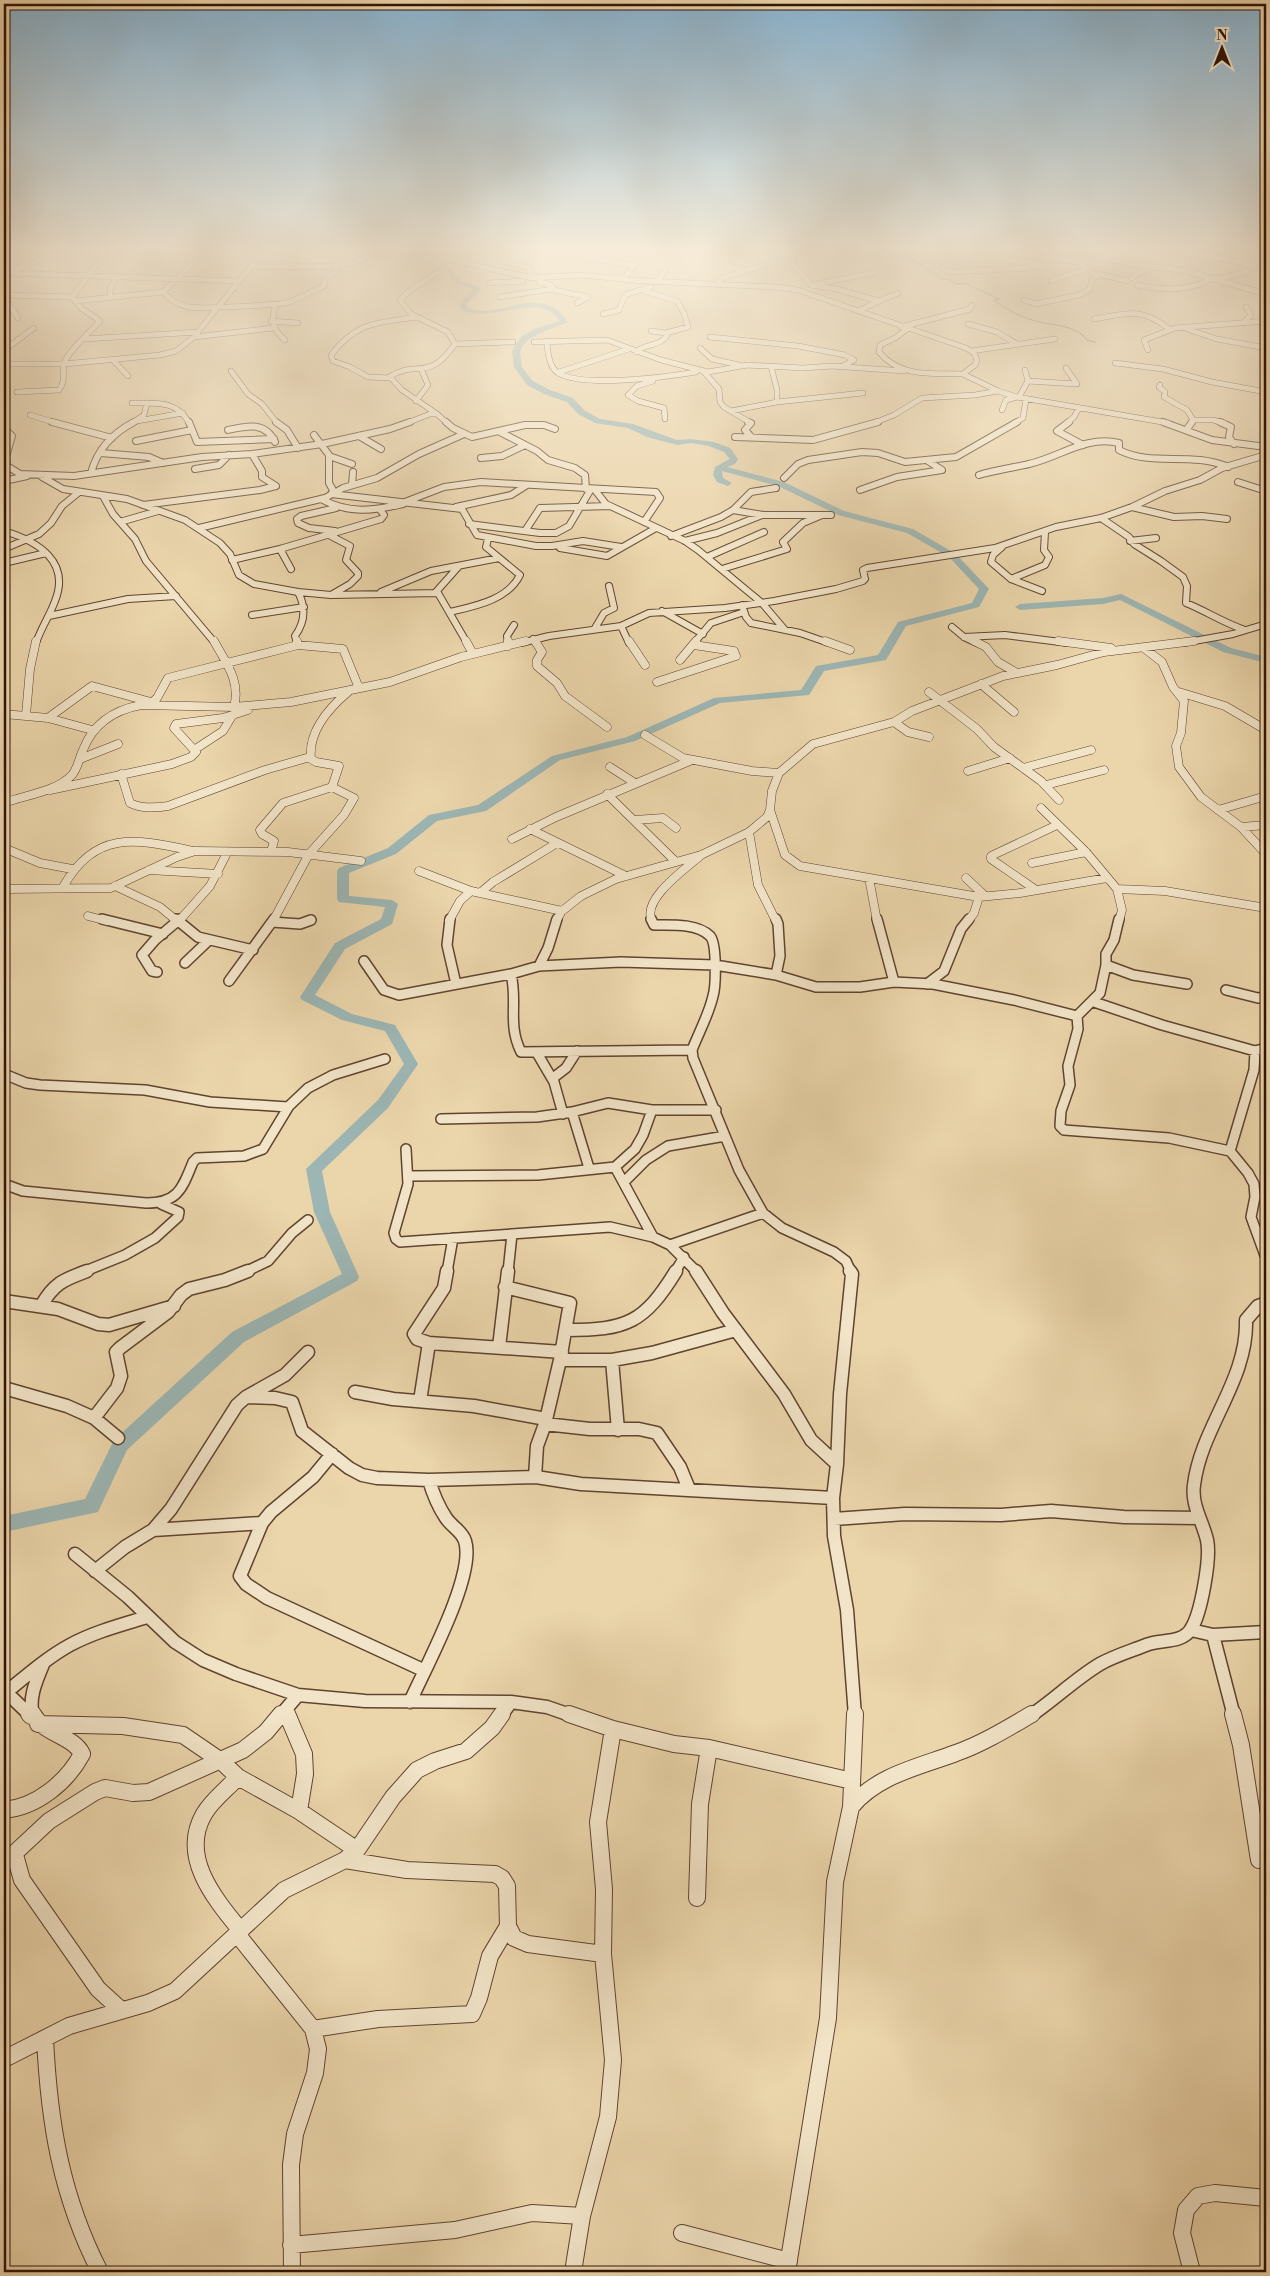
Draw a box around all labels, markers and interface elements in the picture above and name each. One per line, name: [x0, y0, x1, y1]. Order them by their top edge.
north arrow: [1198, 22, 1248, 72]
text: N: [1216, 27, 1228, 45]

